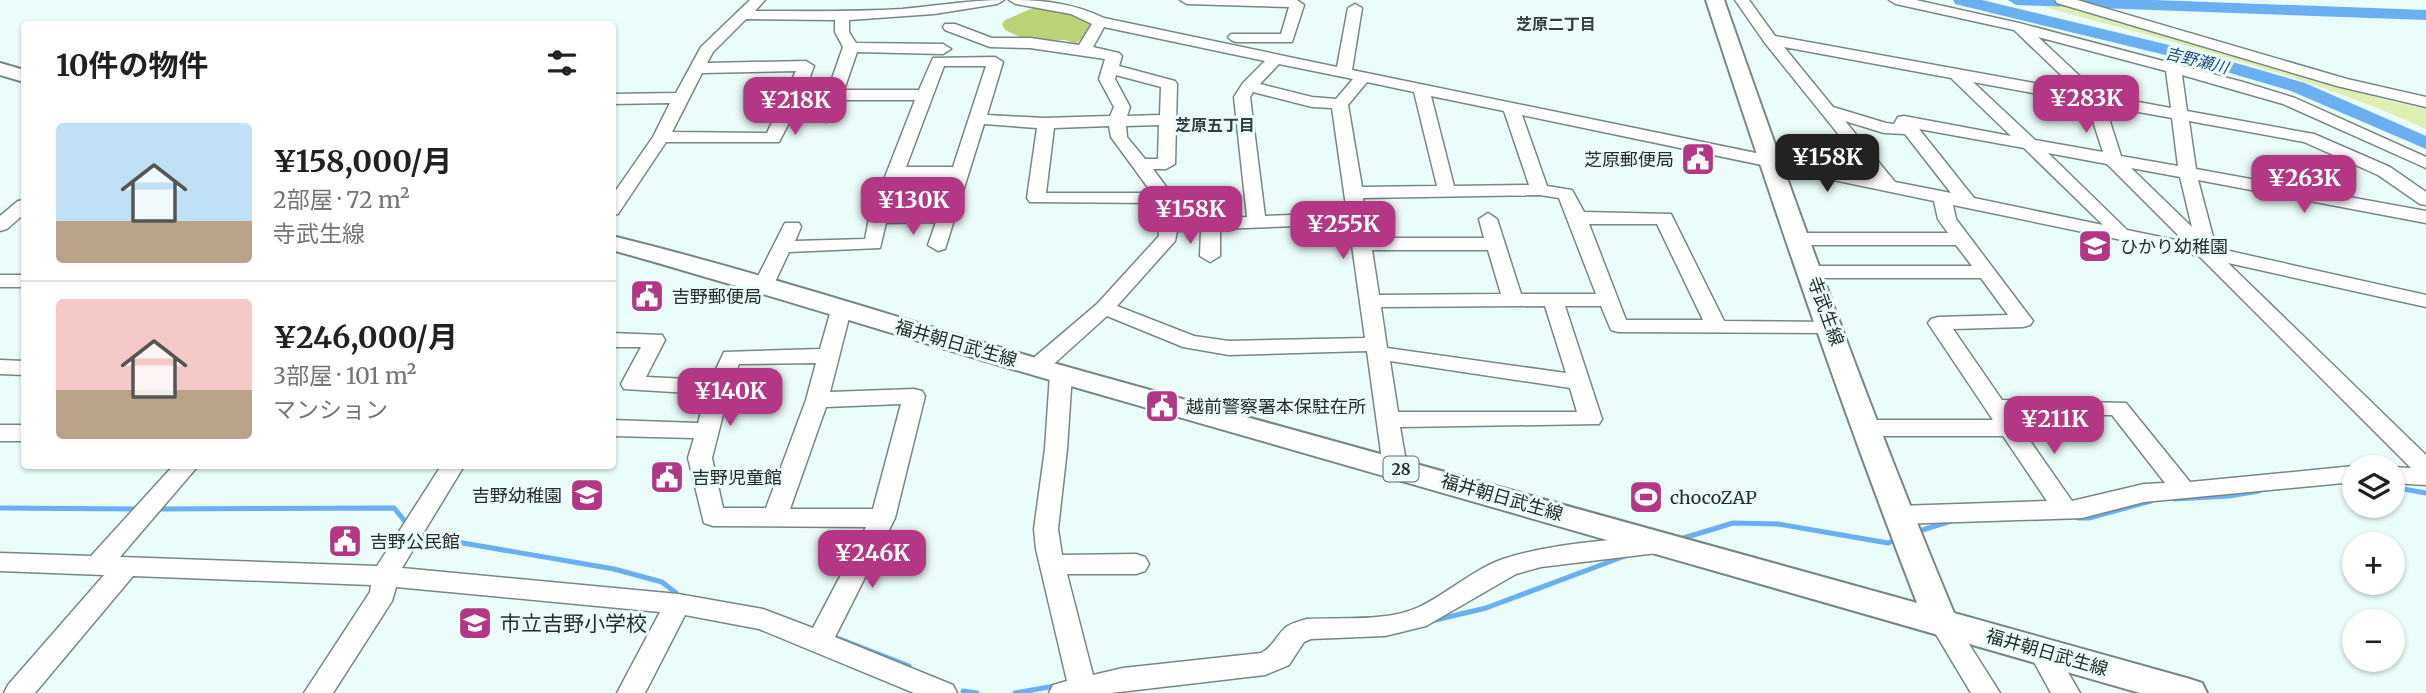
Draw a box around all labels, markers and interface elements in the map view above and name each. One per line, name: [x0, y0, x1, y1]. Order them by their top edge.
district label: 芝原二丁目: [1516, 14, 1596, 34]
water label: 吉野瀬川: [2164, 43, 2232, 78]
icon: filters: [543, 44, 581, 82]
text: 10件の物件: [56, 46, 209, 84]
pin: ¥283K: [2037, 76, 2135, 135]
pin: ¥218K: [746, 78, 844, 137]
text: ¥283K: [2049, 83, 2123, 112]
text: ¥218K: [759, 85, 831, 114]
district label: 芝原五丁目: [1175, 115, 1255, 135]
pin: ¥158K: [1778, 134, 1876, 194]
public building icon: 芝原郵便局: [1679, 140, 1717, 178]
text: ¥158,000/月: [273, 142, 452, 180]
text: ¥158K: [1791, 142, 1863, 171]
place label: 芝原郵便局: [1584, 148, 1674, 171]
icon: home: [112, 151, 196, 235]
pin: ¥263K: [2255, 156, 2353, 215]
text: ¥263K: [2267, 163, 2341, 192]
pin: ¥130K: [864, 177, 962, 237]
text: 2部屋 · 72 m²: [273, 185, 410, 214]
text: ¥130K: [877, 185, 949, 214]
pin: ¥158K: [1141, 187, 1239, 246]
text: ¥158K: [1154, 194, 1226, 223]
pin: ¥255K: [1294, 202, 1392, 261]
text: ¥255K: [1306, 209, 1380, 238]
text: 寺武生線: [273, 219, 365, 248]
school or university icon: ひかり幼稚園: [2076, 227, 2114, 265]
place label: ひかり幼稚園: [2120, 235, 2228, 258]
street label: 寺武生線: [1803, 273, 1849, 349]
public building icon: 吉野郵便局: [628, 277, 666, 315]
place label: 吉野郵便局: [672, 285, 762, 308]
street label: 福井朝日武生線: [892, 315, 1020, 371]
text: ¥246,000/月: [273, 318, 458, 356]
icon: home: [112, 327, 196, 411]
text: 3部屋 · 101 m²: [273, 361, 416, 390]
pin: ¥140K: [681, 368, 779, 428]
text: ¥140K: [693, 376, 767, 405]
public building icon: 越前警察署本保駐在所: [1143, 387, 1181, 425]
text: マンション: [273, 395, 388, 424]
place label: 越前警察署本保駐在所: [1186, 395, 1366, 418]
pin: ¥211K: [2005, 396, 2103, 456]
text: ¥211K: [2020, 404, 2088, 433]
map controls: [2342, 455, 2405, 672]
button: layers: [2342, 455, 2405, 518]
road number: 28: [1384, 456, 1418, 482]
public building icon: 吉野児童館: [648, 458, 686, 496]
place label: 吉野児童館: [692, 466, 782, 489]
street label: 福井朝日武生線: [1438, 469, 1566, 525]
school or university icon: 吉野幼稚園: [568, 476, 606, 514]
sports icon: chocoZAP: [1627, 478, 1665, 516]
place label: 吉野幼稚園: [472, 484, 562, 507]
place label: chocoZAP: [1670, 486, 1757, 509]
public building icon: 吉野公民館: [326, 522, 364, 560]
place label: 吉野公民館: [370, 530, 460, 553]
pin: ¥246K: [823, 530, 921, 590]
button: +: [2342, 532, 2405, 595]
text: ¥246K: [834, 538, 910, 567]
school or university icon: 市立吉野小学校: [456, 604, 494, 642]
button: −: [2342, 609, 2405, 672]
place label: 市立吉野小学校: [500, 610, 647, 637]
street label: 福井朝日武生線: [1983, 624, 2111, 680]

